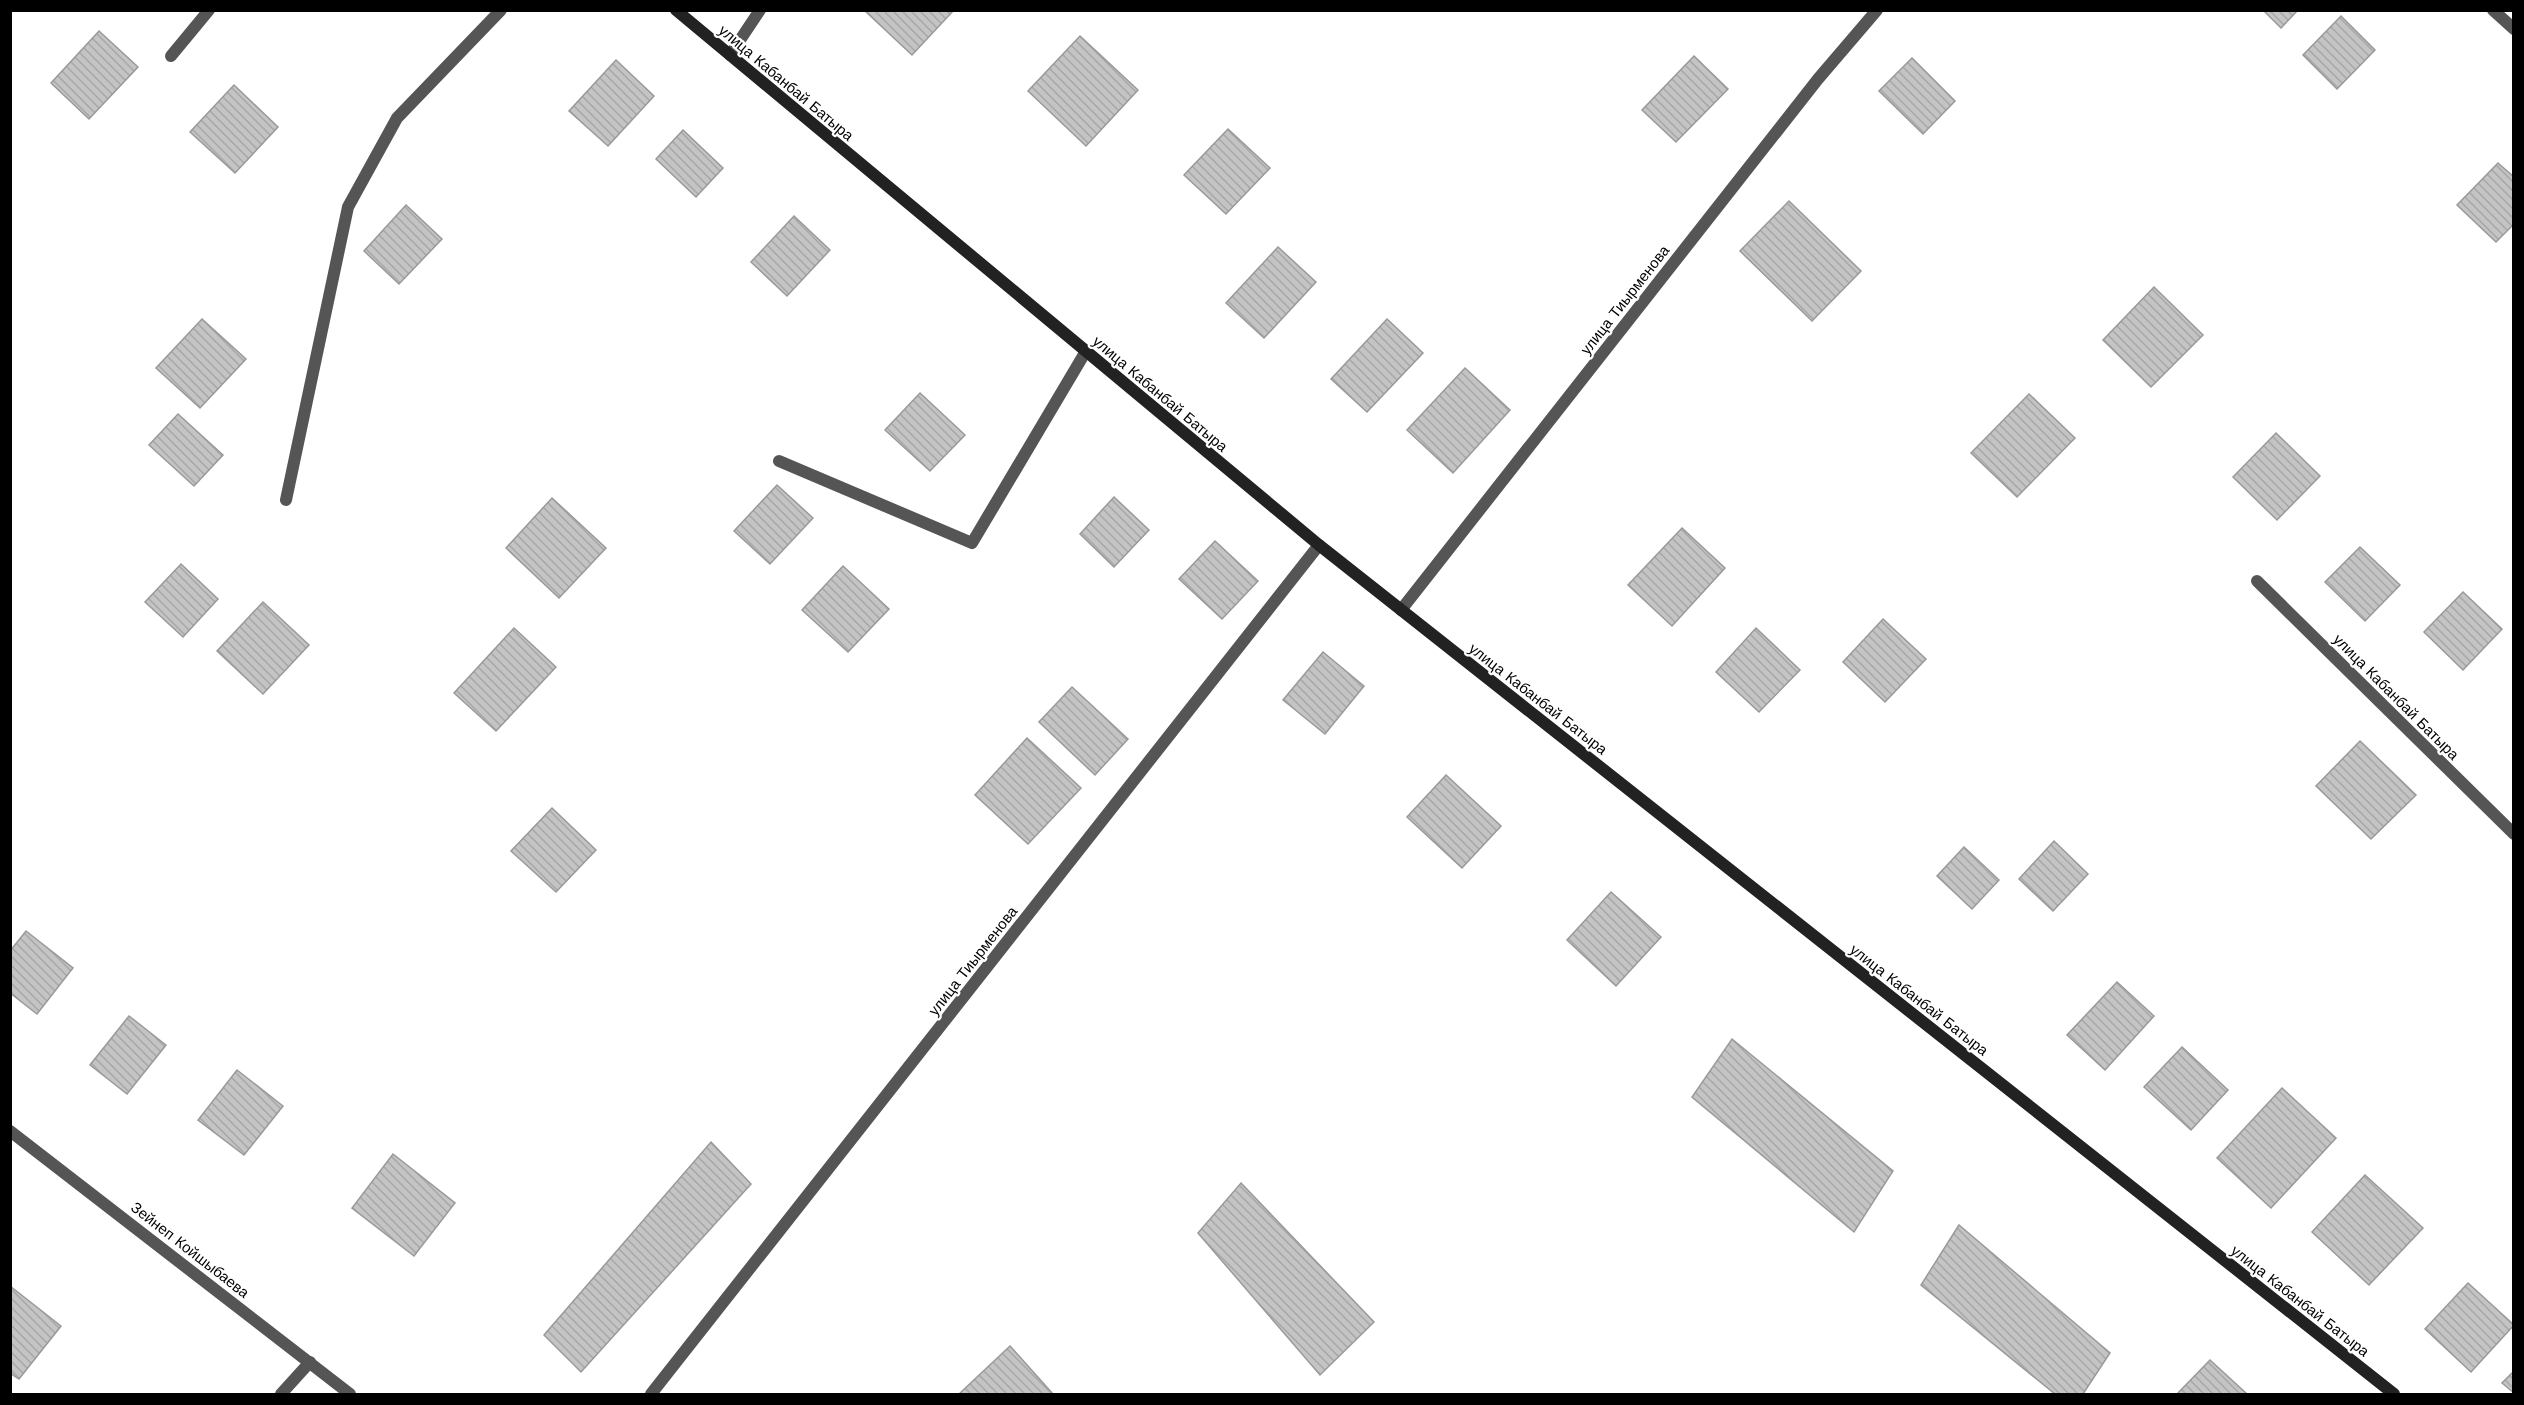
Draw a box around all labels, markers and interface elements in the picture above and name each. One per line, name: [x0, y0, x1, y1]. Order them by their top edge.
street label: улица Кабанбай Батыра: [715, 21, 858, 145]
street label: улица Тиырменова: [1577, 241, 1674, 358]
street label: улица Кабанбай Батыра: [1089, 332, 1232, 456]
street label: улица Кабанбай Батыра: [2329, 630, 2463, 764]
street label: улица Кабанбай Батыра: [1465, 639, 1611, 759]
street label: улица Тиырменова: [925, 902, 1022, 1019]
street label: улица Кабанбай Батыра: [1846, 940, 1992, 1060]
street label: Зейнеп Койшыбаева: [127, 1198, 253, 1302]
street label: улица Кабанбай Батыра: [2227, 1241, 2373, 1361]

